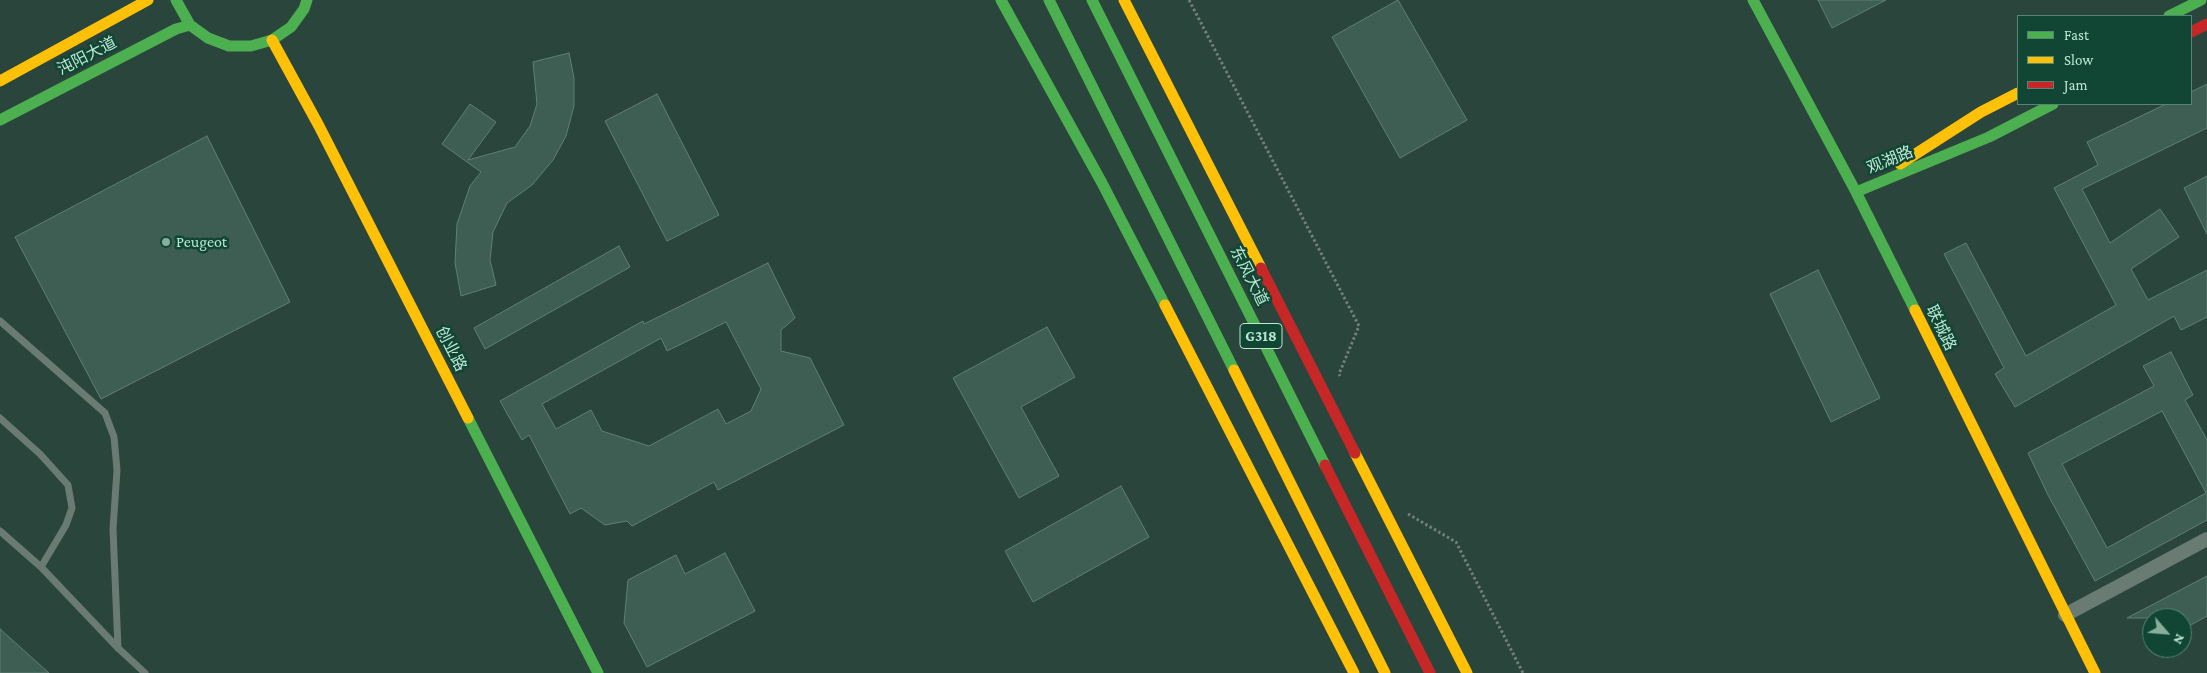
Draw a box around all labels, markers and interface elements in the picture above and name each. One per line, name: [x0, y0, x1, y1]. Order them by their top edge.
legend: [2017, 15, 2192, 105]
text: Fast: [2064, 27, 2089, 43]
street label: 沌阳大道: [54, 33, 120, 79]
text: Slow: [2064, 52, 2093, 68]
text: Jam: [2064, 77, 2087, 93]
street label: 观湖路: [1864, 142, 1916, 178]
place label: Peugeot: [176, 232, 227, 252]
marker: Peugeot: [160, 236, 172, 248]
street label: 东风大道: [1226, 243, 1272, 309]
street label: 联城路: [1922, 302, 1960, 354]
street label: 创业路: [432, 323, 470, 375]
road number: G318: [1240, 324, 1282, 348]
north arrow: [2142, 608, 2192, 658]
text: N: [2170, 631, 2189, 647]

